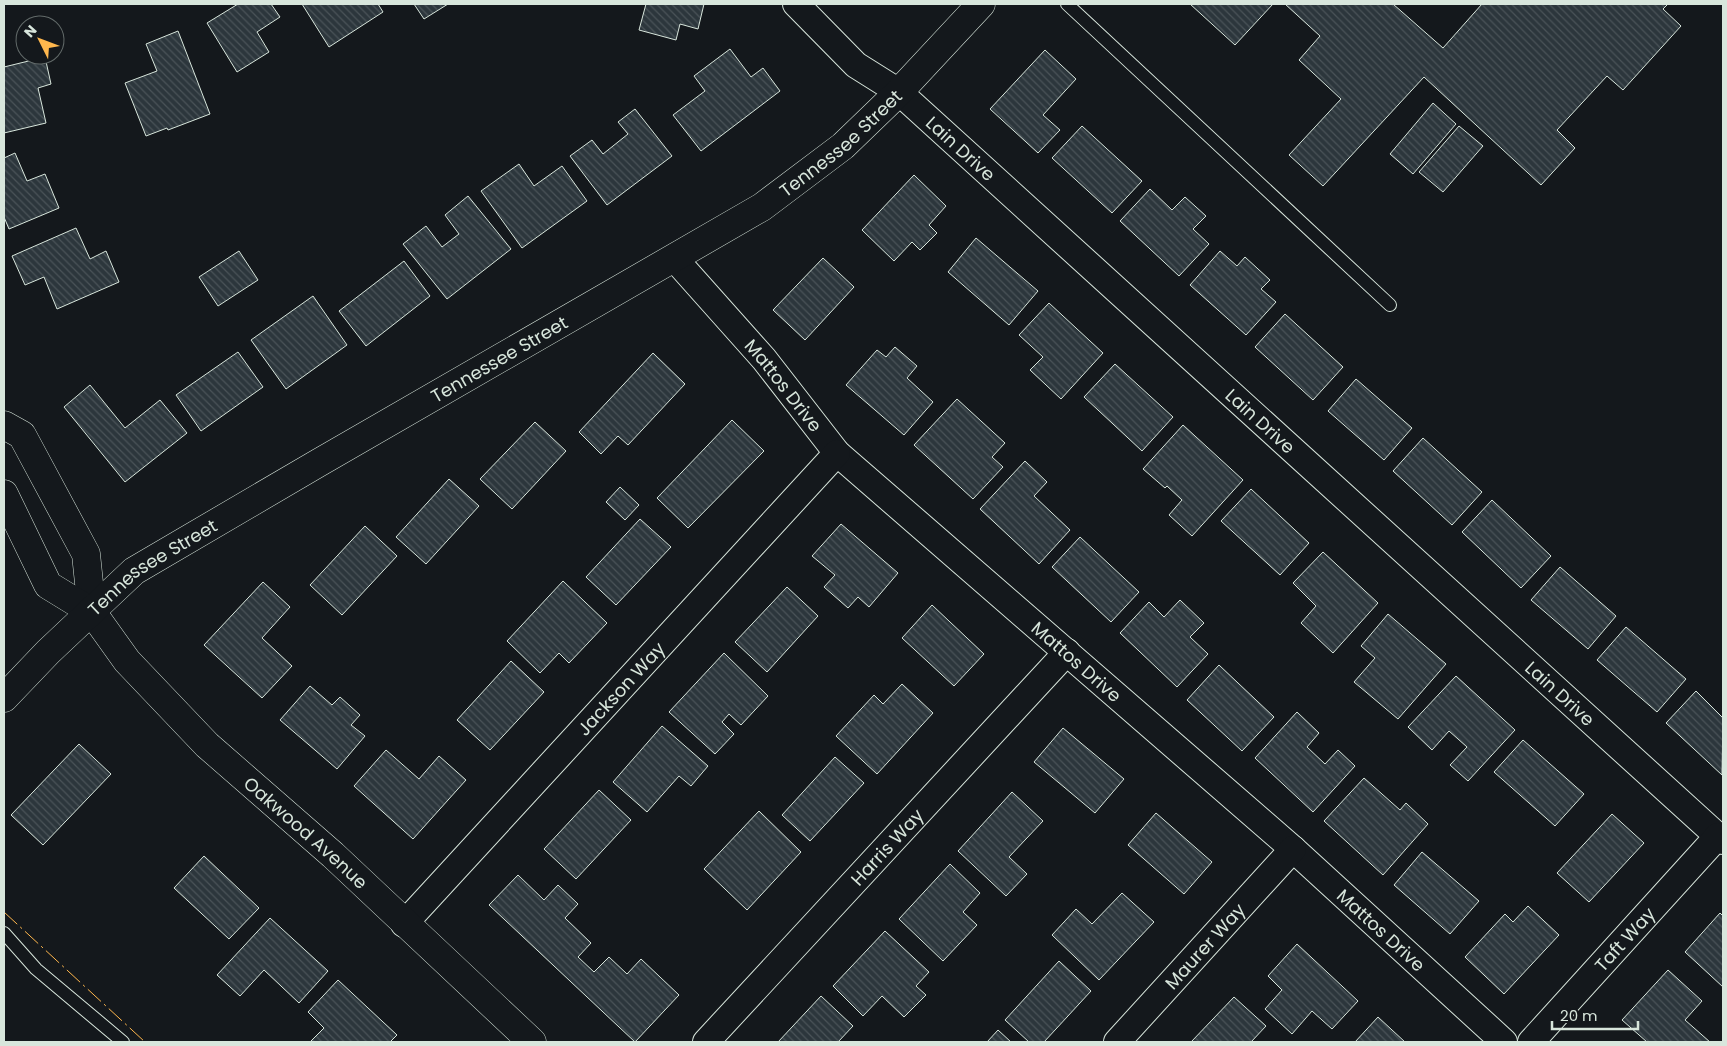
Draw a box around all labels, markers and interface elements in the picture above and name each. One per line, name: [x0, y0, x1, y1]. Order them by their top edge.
north arrow: [15, 15, 65, 65]
text: N: [19, 21, 41, 42]
street label: Tennessee Street: [774, 84, 907, 202]
street label: Lain Drive: [921, 110, 1001, 186]
street label: Tennessee Street: [426, 309, 572, 408]
street label: Mattos Drive: [739, 333, 828, 437]
street label: Lain Drive: [1220, 383, 1301, 459]
street label: Tennessee Street: [82, 513, 222, 621]
street label: Mattos Drive: [1027, 615, 1127, 707]
street label: Jackson Way: [571, 636, 670, 741]
street label: Lain Drive: [1520, 655, 1600, 731]
street label: Oakwood Avenue: [239, 770, 374, 894]
street label: Harris Way: [845, 803, 929, 891]
street label: Mattos Drive: [1332, 883, 1431, 977]
street label: Maurer Way: [1159, 897, 1250, 994]
street label: Taft Way: [1589, 901, 1660, 977]
scale bar: [1552, 998, 1638, 1030]
text: 20 m: [1560, 1005, 1598, 1026]

